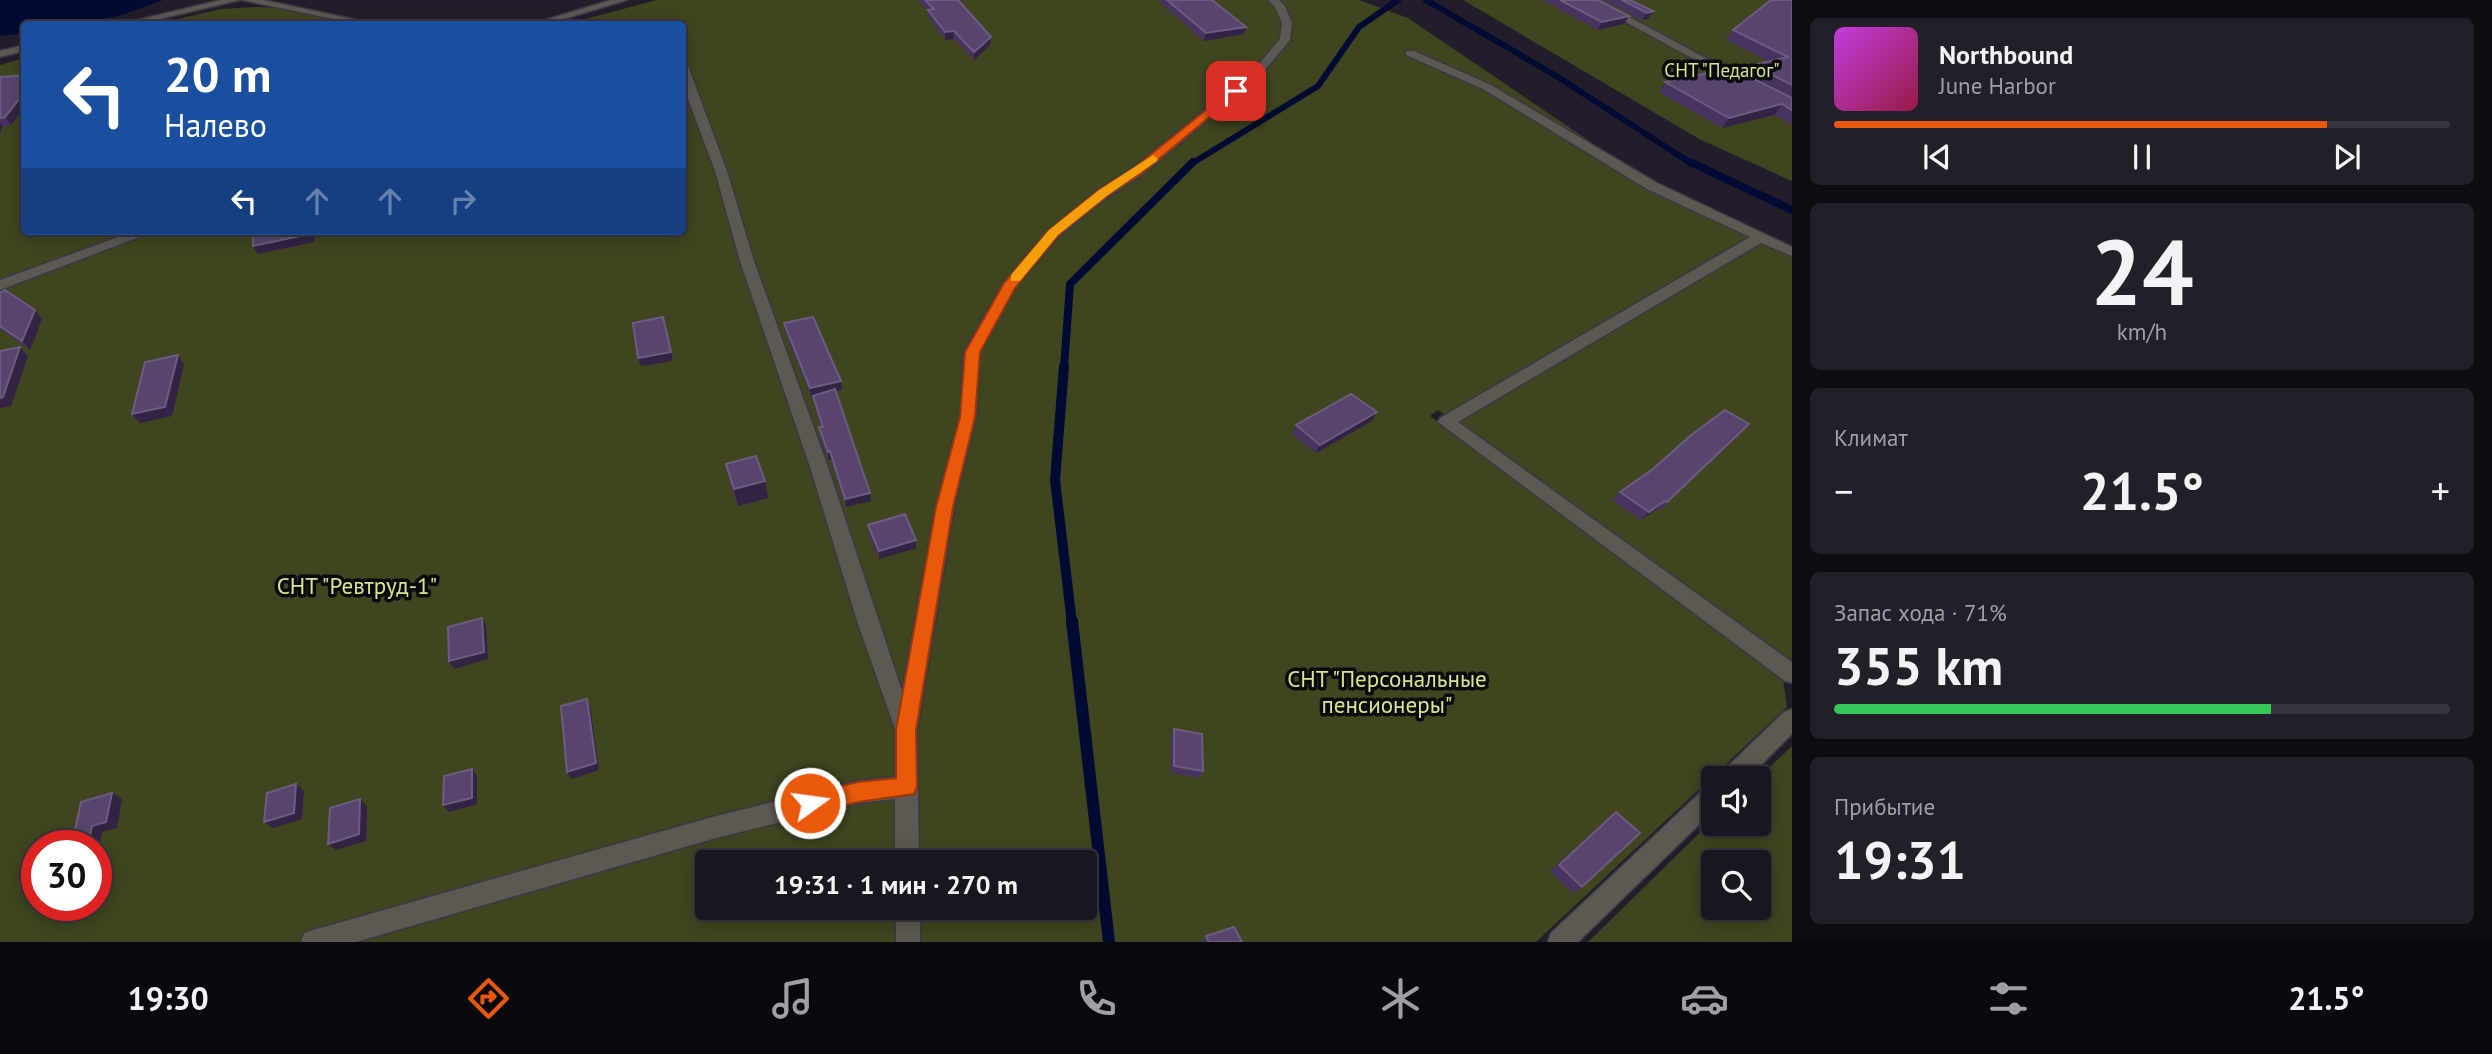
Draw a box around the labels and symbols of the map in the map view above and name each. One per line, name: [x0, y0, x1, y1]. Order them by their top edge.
park label: СНТ "Педагог": [1664, 58, 1780, 82]
pin: [1206, 61, 1266, 121]
park label: СНТ "Ревтруд-1": [277, 571, 437, 600]
park label: СНТ "Персональные пенсионеры": [1287, 664, 1487, 719]
position arrow: [773, 766, 847, 840]
speed limit sign: 30: [21, 830, 112, 921]

